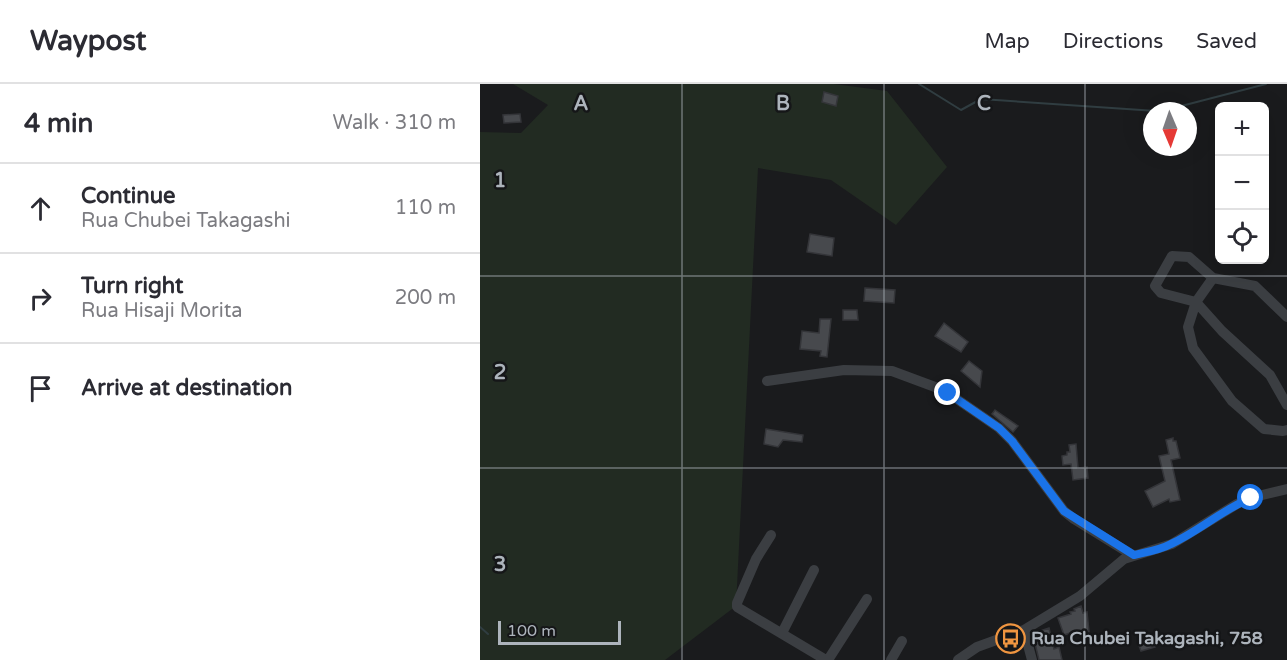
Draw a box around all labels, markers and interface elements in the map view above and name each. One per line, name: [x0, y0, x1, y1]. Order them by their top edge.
text: Waypost: [30, 24, 146, 58]
text: Map: [984, 29, 1030, 54]
text: Directions: [1063, 29, 1163, 54]
text: Saved: [1196, 29, 1257, 54]
text: A: [574, 92, 589, 116]
text: B: [776, 92, 790, 116]
text: C: [977, 92, 991, 116]
north arrow: [1143, 102, 1197, 156]
map controls: [1215, 102, 1269, 264]
button: +: [1215, 102, 1269, 156]
text: 4 min: [24, 108, 93, 139]
text: Walk · 310 m: [333, 111, 456, 135]
button: −: [1215, 156, 1269, 210]
text: 1: [494, 169, 506, 193]
text: Continue: [81, 183, 176, 209]
icon: ahead: [24, 192, 57, 225]
text: 110 m: [395, 196, 456, 220]
text: Rua Chubei Takagashi: [81, 209, 291, 233]
button: locate: [1215, 210, 1269, 264]
text: Turn right: [81, 273, 183, 299]
icon: right: [24, 282, 57, 315]
text: 200 m: [395, 286, 456, 310]
text: Rua Hisaji Morita: [81, 299, 243, 323]
text: 2: [494, 361, 506, 385]
icon: arrive: [24, 372, 57, 405]
text: Arrive at destination: [81, 375, 292, 401]
route end: [934, 379, 960, 405]
route start: [1237, 484, 1263, 510]
text: 3: [494, 553, 506, 577]
scale bar: [498, 618, 621, 646]
text: 100 m: [507, 621, 556, 641]
bus stop icon: Rua Chubei Takagashi, 758: [994, 622, 1026, 654]
place label: Rua Chubei Takagashi, 758: [1031, 627, 1263, 649]

